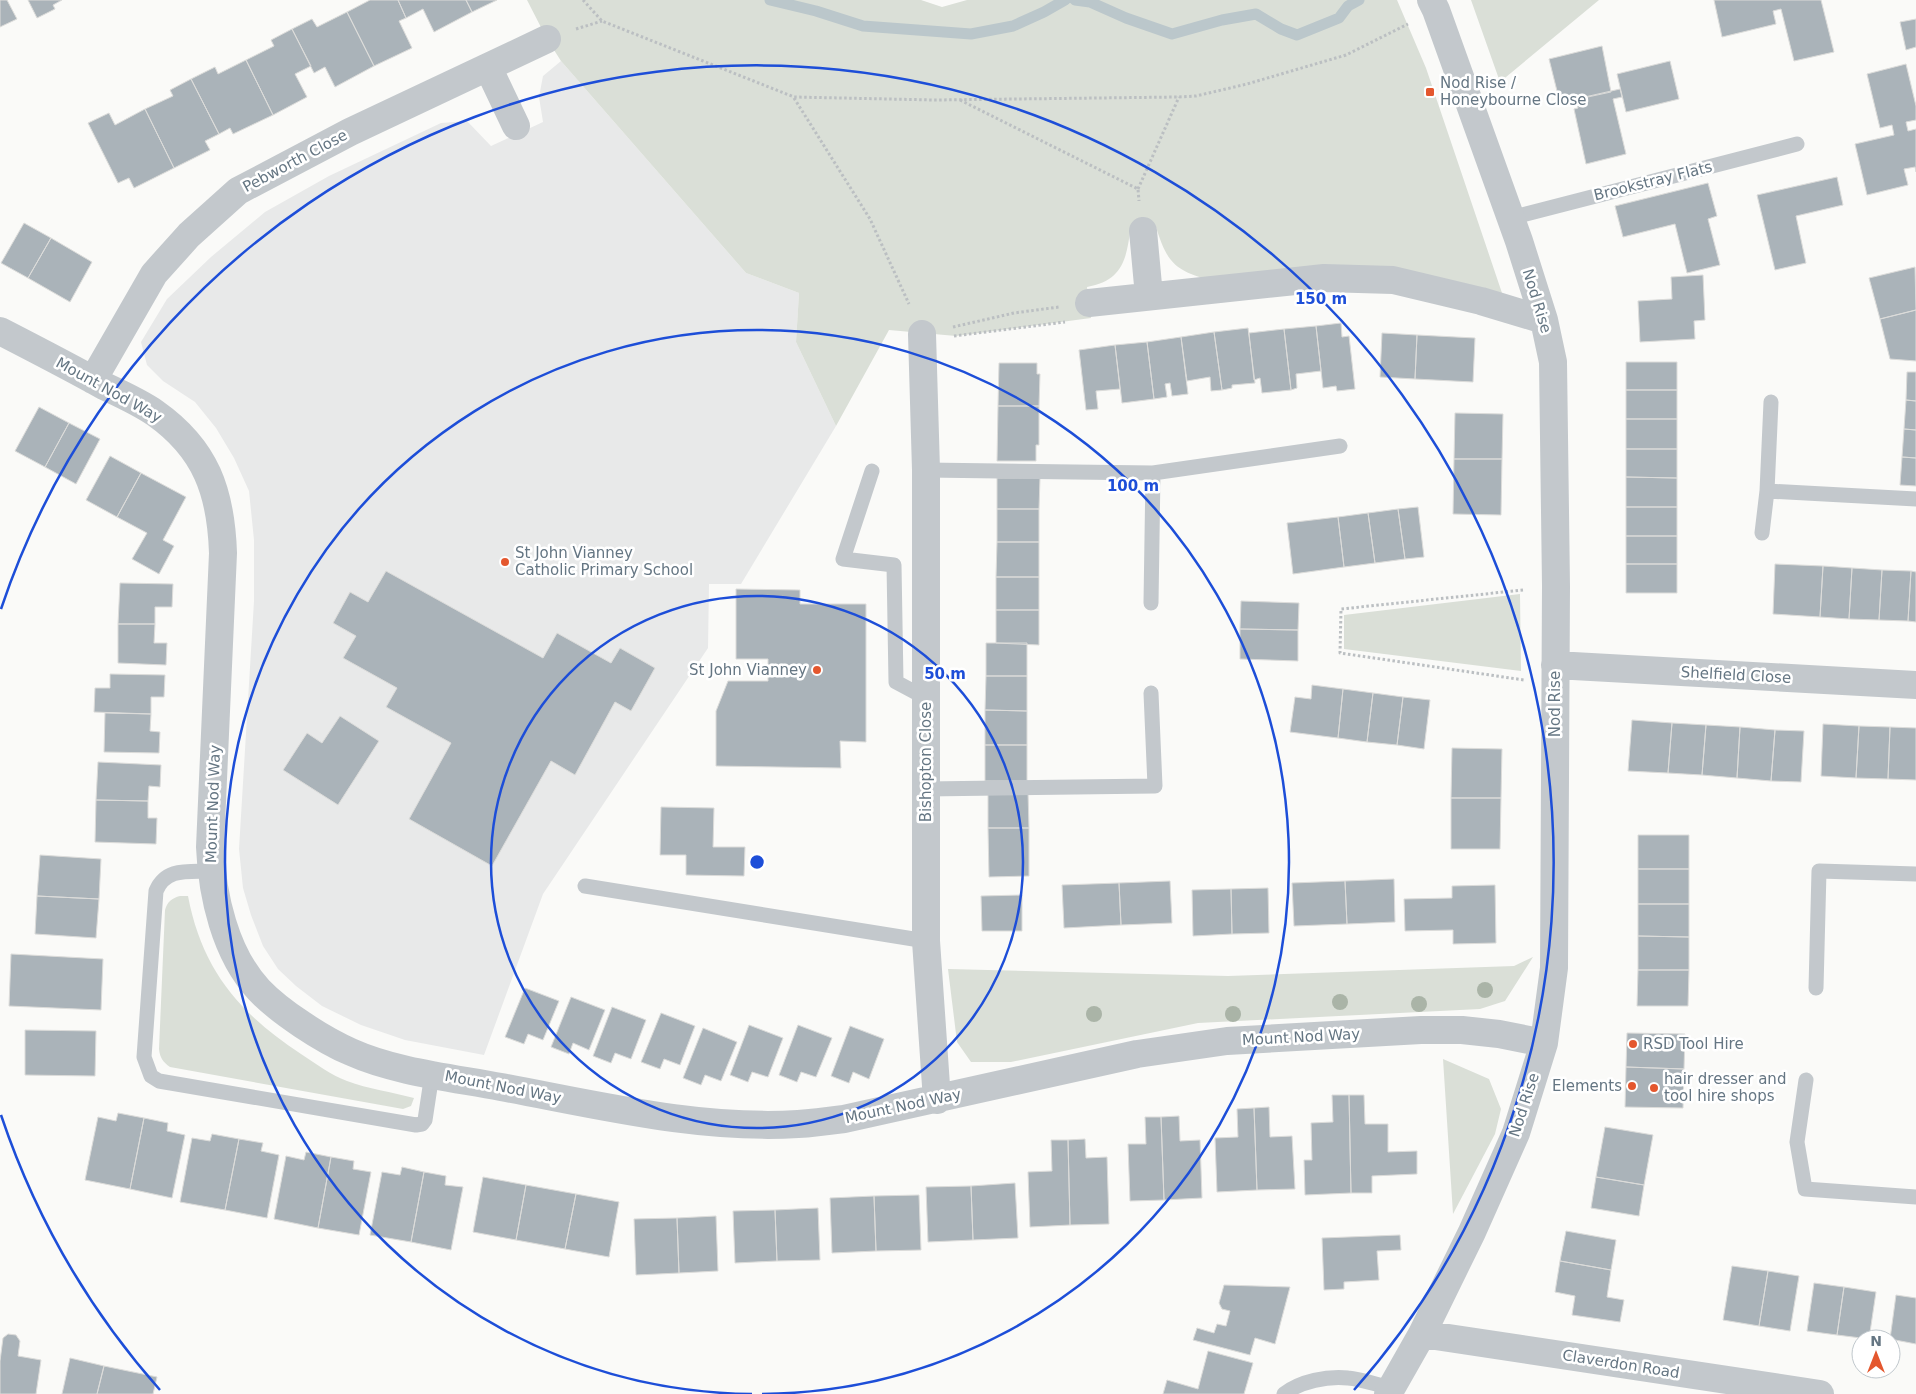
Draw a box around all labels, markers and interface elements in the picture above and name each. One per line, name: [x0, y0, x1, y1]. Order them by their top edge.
place label: Nod Rise / Honeybourne Close: [1440, 74, 1587, 109]
marker: Nod Rise / Honeybourne Close: [1424, 86, 1436, 98]
street label: Pebworth Close: [240, 126, 350, 196]
street label: Brookstray Flats: [1592, 158, 1714, 204]
street label: Nod Rise: [1519, 267, 1555, 335]
text: 150 m: [1295, 290, 1347, 308]
street label: Mount Nod Way: [53, 353, 165, 427]
text: 100 m: [1107, 477, 1159, 495]
place label: St John Vianney Catholic Primary School: [515, 544, 693, 579]
marker: St John Vianney Catholic Primary School: [499, 556, 511, 568]
place label: St John Vianney: [689, 661, 807, 679]
street label: Shelfield Close: [1680, 663, 1792, 687]
marker: St John Vianney: [811, 664, 823, 676]
text: 50 m: [924, 665, 966, 683]
street label: Nod Rise: [1546, 671, 1564, 737]
street label: Bishopton Close: [917, 702, 935, 822]
street label: Mount Nod Way: [202, 744, 224, 863]
centre of rings: [748, 853, 766, 871]
street label: Mount Nod Way: [1241, 1025, 1361, 1049]
place label: RSD Tool Hire: [1643, 1035, 1744, 1053]
marker: RSD Tool Hire: [1627, 1038, 1639, 1050]
street label: Mount Nod Way: [443, 1067, 563, 1107]
place label: hair dresser and tool hire shops: [1664, 1070, 1786, 1105]
street label: Nod Rise: [1505, 1071, 1543, 1139]
place label: Elements: [1552, 1077, 1622, 1095]
marker: Elements: [1626, 1080, 1638, 1092]
marker: hair dresser and tool hire shops: [1648, 1082, 1660, 1094]
street label: Mount Nod Way: [843, 1085, 963, 1127]
north arrow: [1851, 1329, 1901, 1379]
text: N: [1870, 1333, 1882, 1349]
street label: Claverdon Road: [1561, 1346, 1681, 1382]

